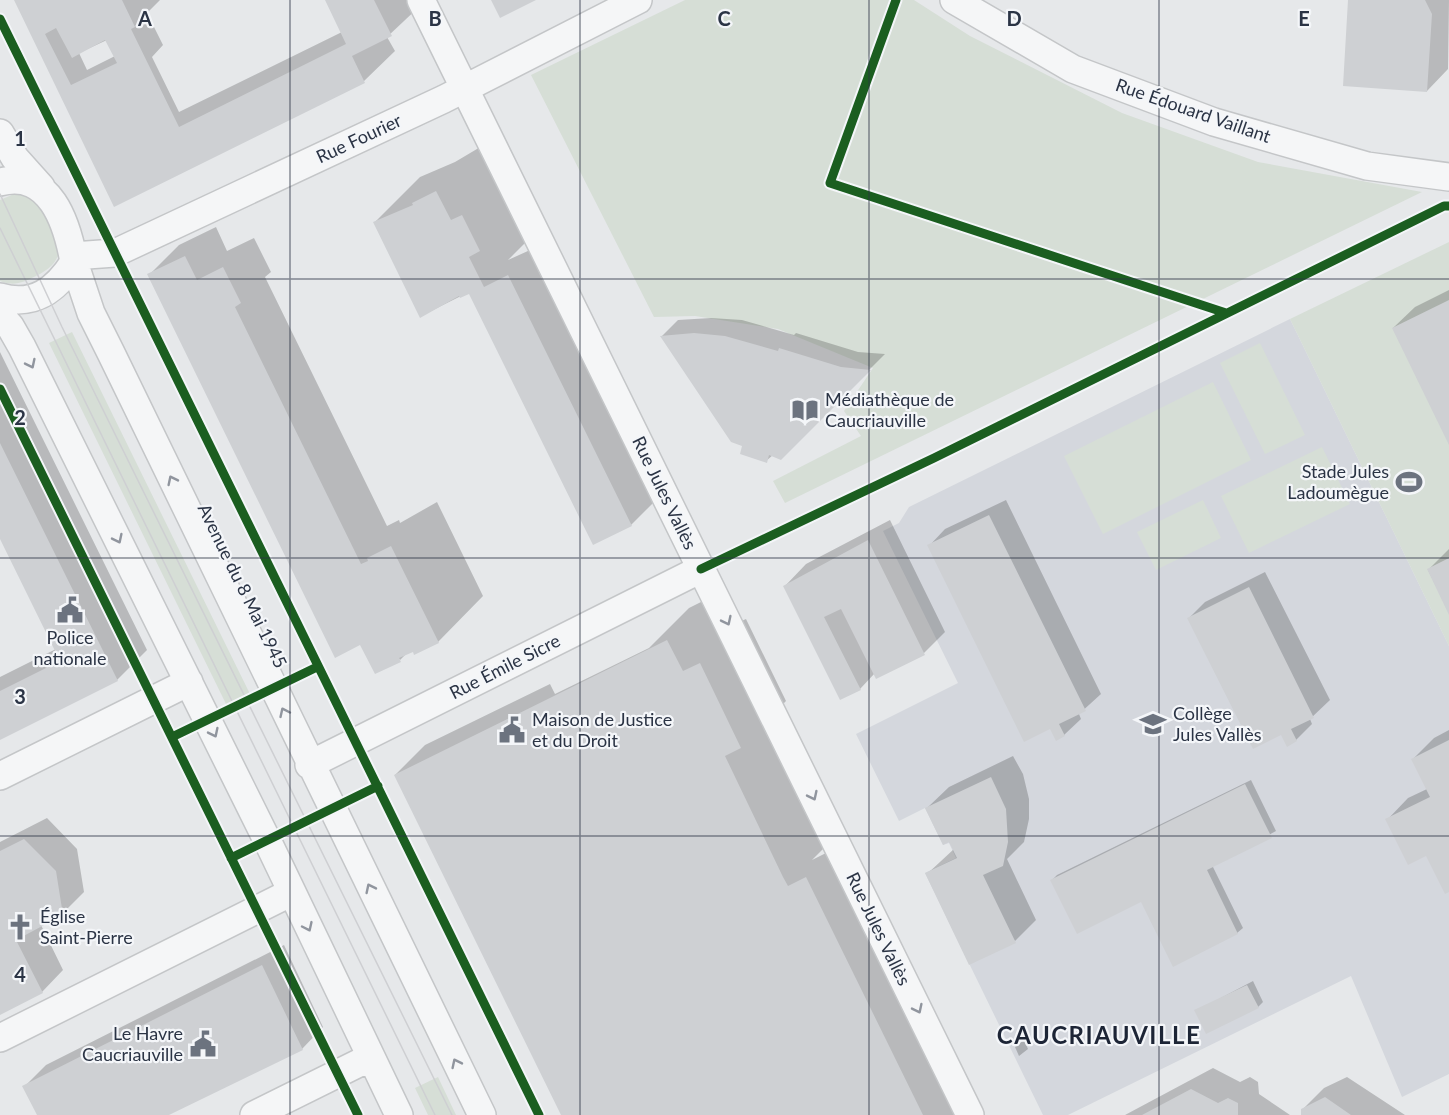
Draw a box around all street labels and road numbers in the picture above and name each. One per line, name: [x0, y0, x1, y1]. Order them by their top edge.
street label: Rue Édouard Vaillant: [1113, 73, 1274, 147]
street label: Rue Fourier: [312, 109, 405, 167]
street label: Rue Jules Vallès: [628, 432, 702, 553]
street label: Avenue du 8 Mai 1945: [194, 500, 292, 671]
street label: Rue Émile Sicre: [446, 629, 563, 703]
street label: Rue Jules Vallès: [842, 868, 916, 989]

